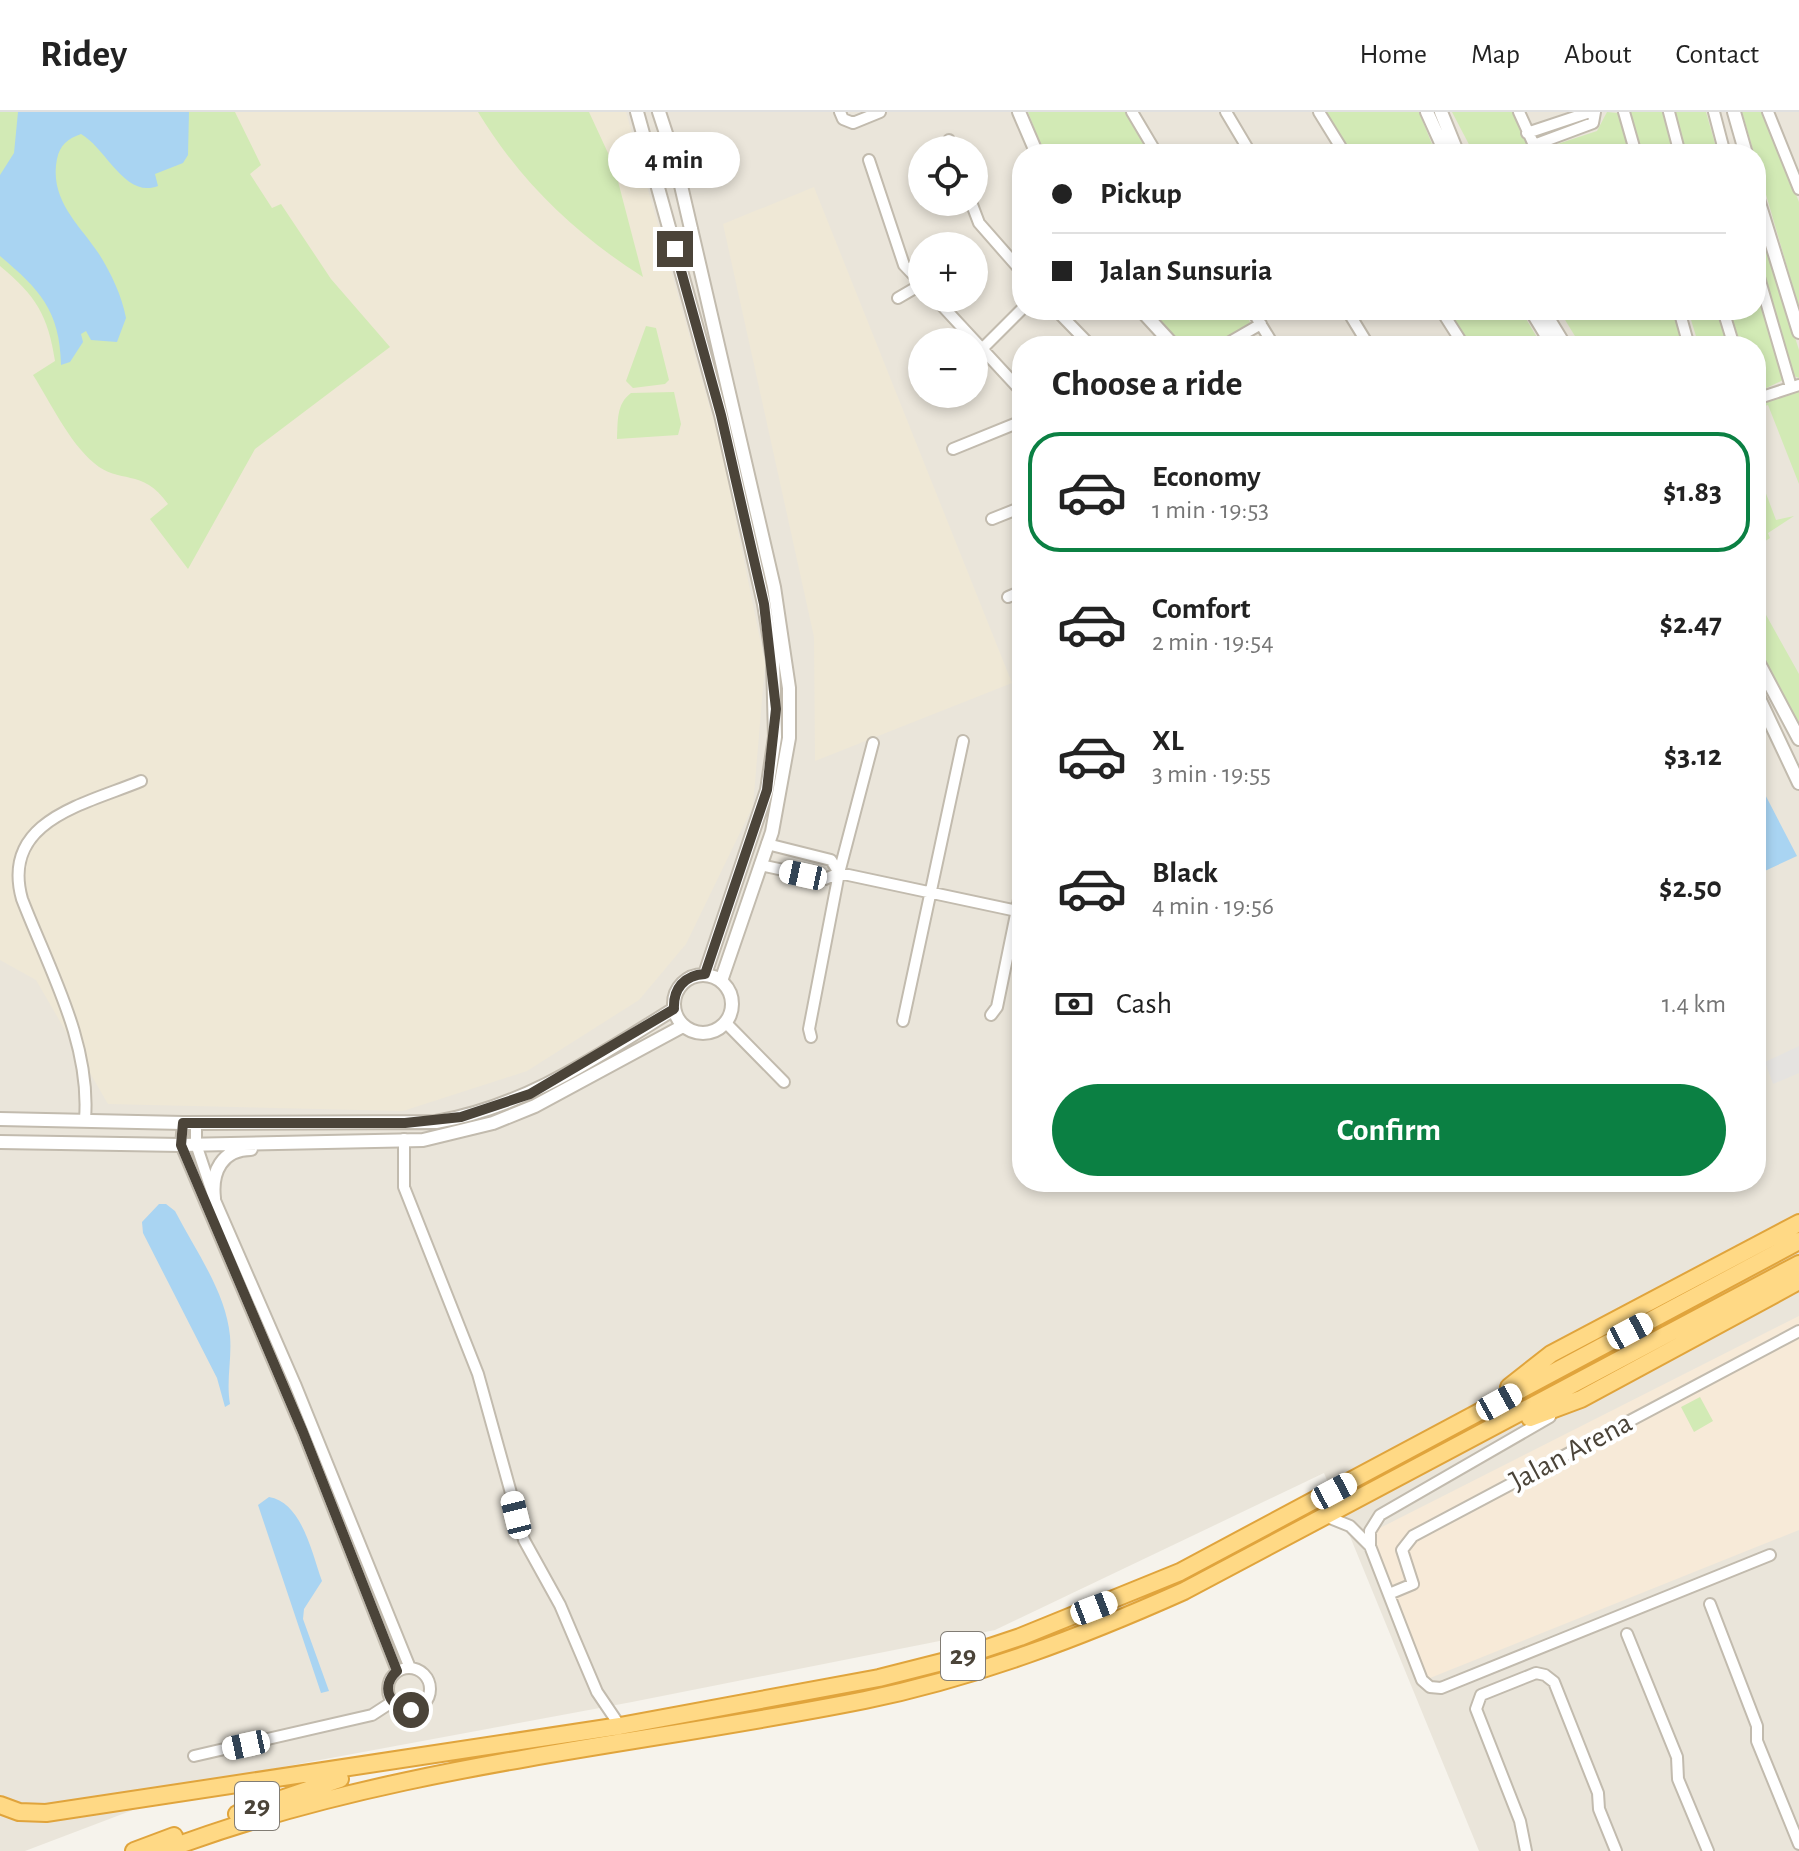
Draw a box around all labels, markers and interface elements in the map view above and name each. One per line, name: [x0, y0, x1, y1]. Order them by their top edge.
text: Ridey: [40, 36, 127, 74]
text: Home: [1360, 41, 1427, 69]
text: Map: [1471, 41, 1520, 69]
text: About: [1564, 41, 1632, 69]
text: Contact: [1676, 41, 1759, 69]
callout: 4 min: [609, 133, 741, 189]
map controls: [908, 136, 988, 408]
button: locate: [908, 136, 988, 216]
text: 4 min: [645, 147, 703, 173]
text: Pickup: [1100, 179, 1182, 209]
route end: [657, 231, 693, 267]
button: +: [908, 232, 988, 312]
text: Jalan Sunsuria: [1100, 256, 1273, 286]
button: −: [908, 328, 988, 408]
text: Choose a ride: [1052, 366, 1242, 402]
icon: car: [1056, 456, 1128, 528]
text: Economy: [1152, 462, 1261, 492]
text: $1.83: [1663, 477, 1722, 507]
text: 1 min · 19:53: [1152, 497, 1269, 523]
icon: car: [1056, 588, 1128, 660]
text: Comfort: [1152, 594, 1251, 624]
text: $2.47: [1659, 609, 1722, 639]
text: 2 min · 19:54: [1152, 629, 1274, 655]
icon: car: [1056, 720, 1128, 792]
text: XL: [1152, 726, 1184, 756]
text: $3.12: [1664, 741, 1722, 771]
text: 3 min · 19:55: [1152, 761, 1271, 787]
icon: car: [1056, 852, 1128, 924]
car: [777, 858, 829, 892]
text: Black: [1152, 858, 1218, 888]
text: $2.50: [1659, 873, 1722, 903]
text: 4 min · 19:56: [1152, 893, 1274, 919]
icon: cash: [1052, 982, 1096, 1026]
text: Cash: [1116, 989, 1172, 1019]
text: 1.4 km: [1662, 991, 1726, 1017]
button: Confirm: [1052, 1084, 1726, 1176]
car: [1603, 1309, 1657, 1353]
car: [1472, 1380, 1526, 1424]
street label: Jalan Arena: [1505, 1407, 1637, 1497]
car: [1307, 1469, 1361, 1513]
car: [499, 1489, 533, 1541]
car: [1067, 1588, 1121, 1628]
road number: 29: [941, 1632, 985, 1680]
route start: [393, 1692, 429, 1728]
car: [220, 1728, 272, 1762]
road number: 29: [235, 1782, 279, 1830]

